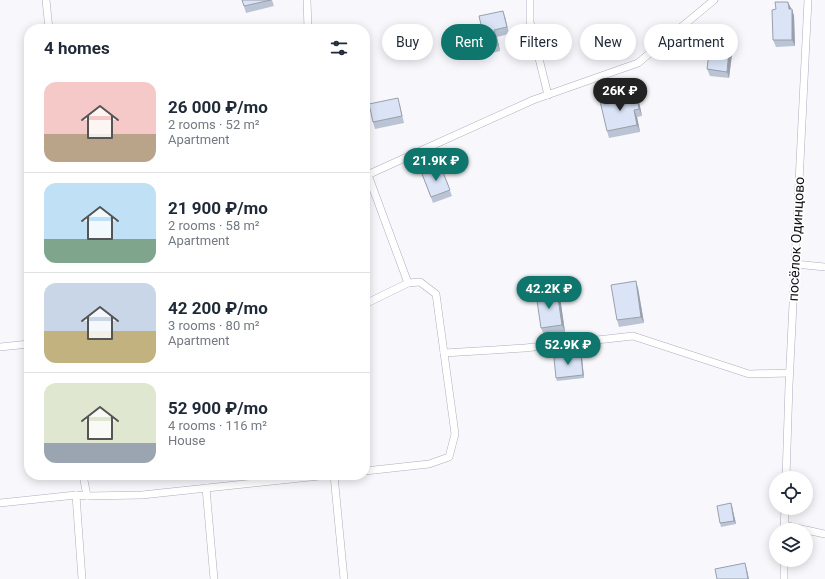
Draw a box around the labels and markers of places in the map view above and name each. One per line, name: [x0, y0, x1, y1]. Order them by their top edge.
pin: 26K ₽: [592, 78, 648, 112]
pin: 21.9K ₽: [399, 148, 473, 182]
pin: 42.2K ₽: [512, 276, 586, 310]
pin: 52.9K ₽: [531, 332, 605, 366]

